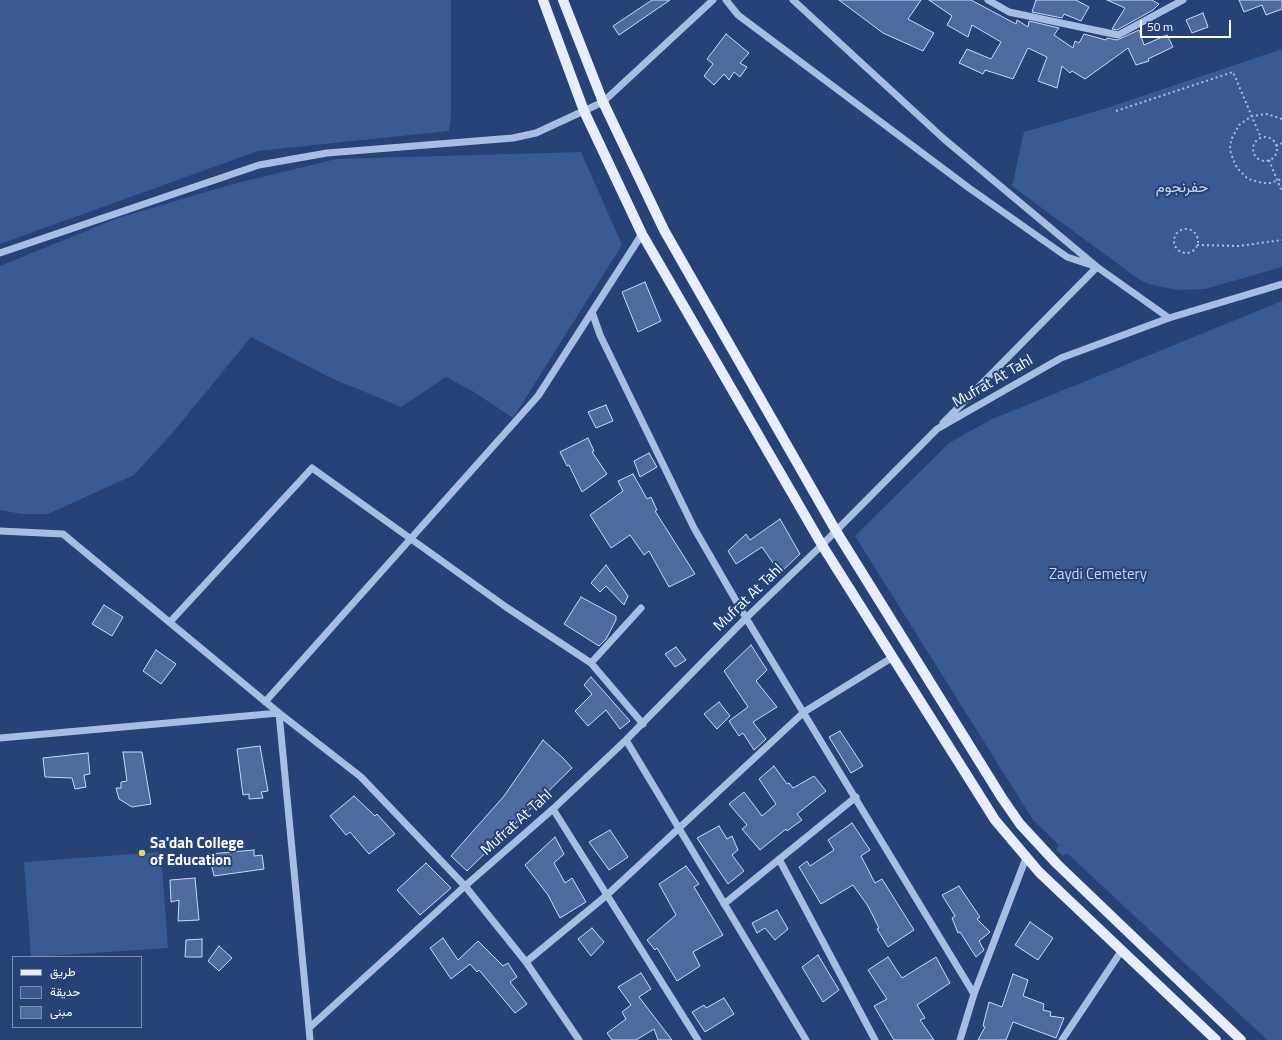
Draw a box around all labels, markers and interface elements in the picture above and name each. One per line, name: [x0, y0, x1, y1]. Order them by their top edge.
scale bar: [1142, 12, 1233, 38]
text: 50 m: [1147, 17, 1173, 36]
park label: حفرنجوم: [1156, 179, 1208, 197]
street label: Mufrat At Tahl: [950, 352, 1036, 412]
street label: Mufrat At Tahl: [710, 560, 788, 636]
park label: Zaydi Cemetery: [1049, 566, 1147, 584]
street label: Mufrat At Tahl: [478, 786, 556, 860]
place label: Sa'dah College of Education: [150, 835, 244, 870]
marker: Sa'dah College of Education: [137, 848, 147, 858]
legend: [12, 956, 142, 1028]
text: طريق: [50, 962, 75, 981]
text: حديقة: [50, 982, 80, 1001]
text: مبنى: [50, 1002, 72, 1021]

